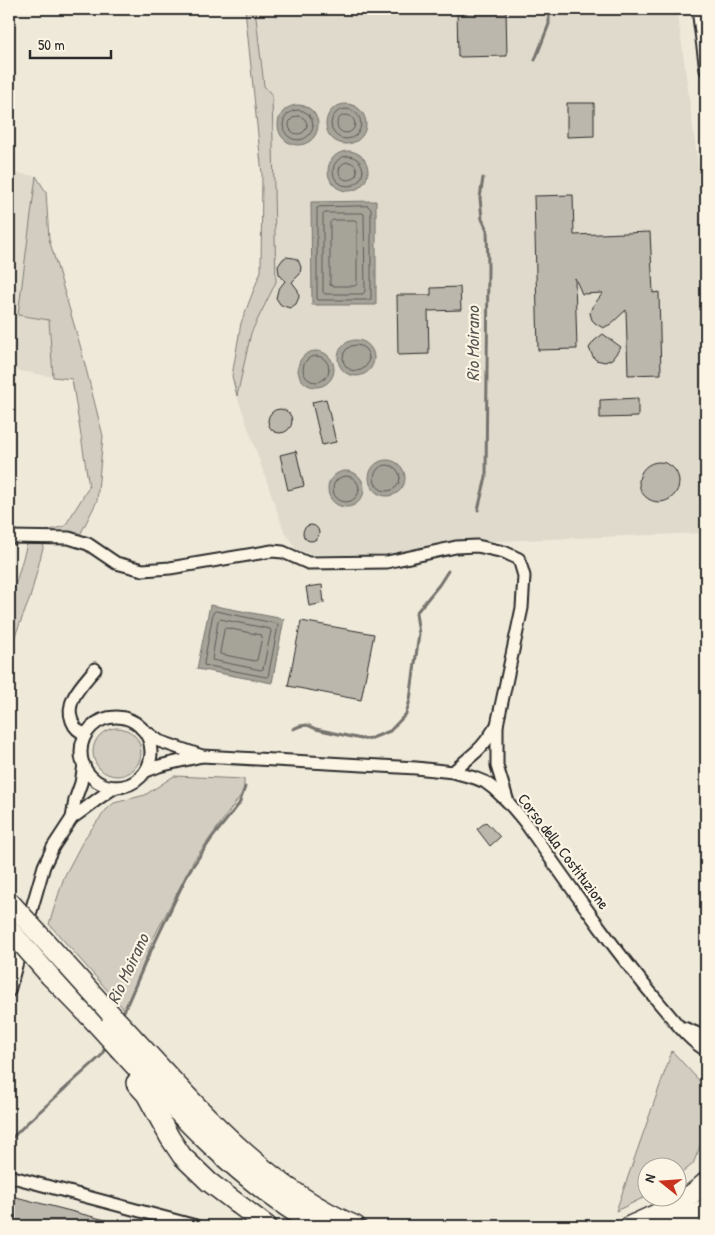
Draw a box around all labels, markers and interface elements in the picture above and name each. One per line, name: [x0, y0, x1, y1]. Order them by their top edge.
scale bar: [30, 28, 111, 60]
text: 50 m: [38, 34, 65, 55]
water label: Rio Moirano: [460, 305, 485, 381]
street label: Corso della Costituzione: [513, 788, 615, 914]
water label: Rio Moirano: [100, 928, 155, 1008]
north arrow: [638, 1158, 688, 1208]
text: N: [639, 1171, 659, 1184]

